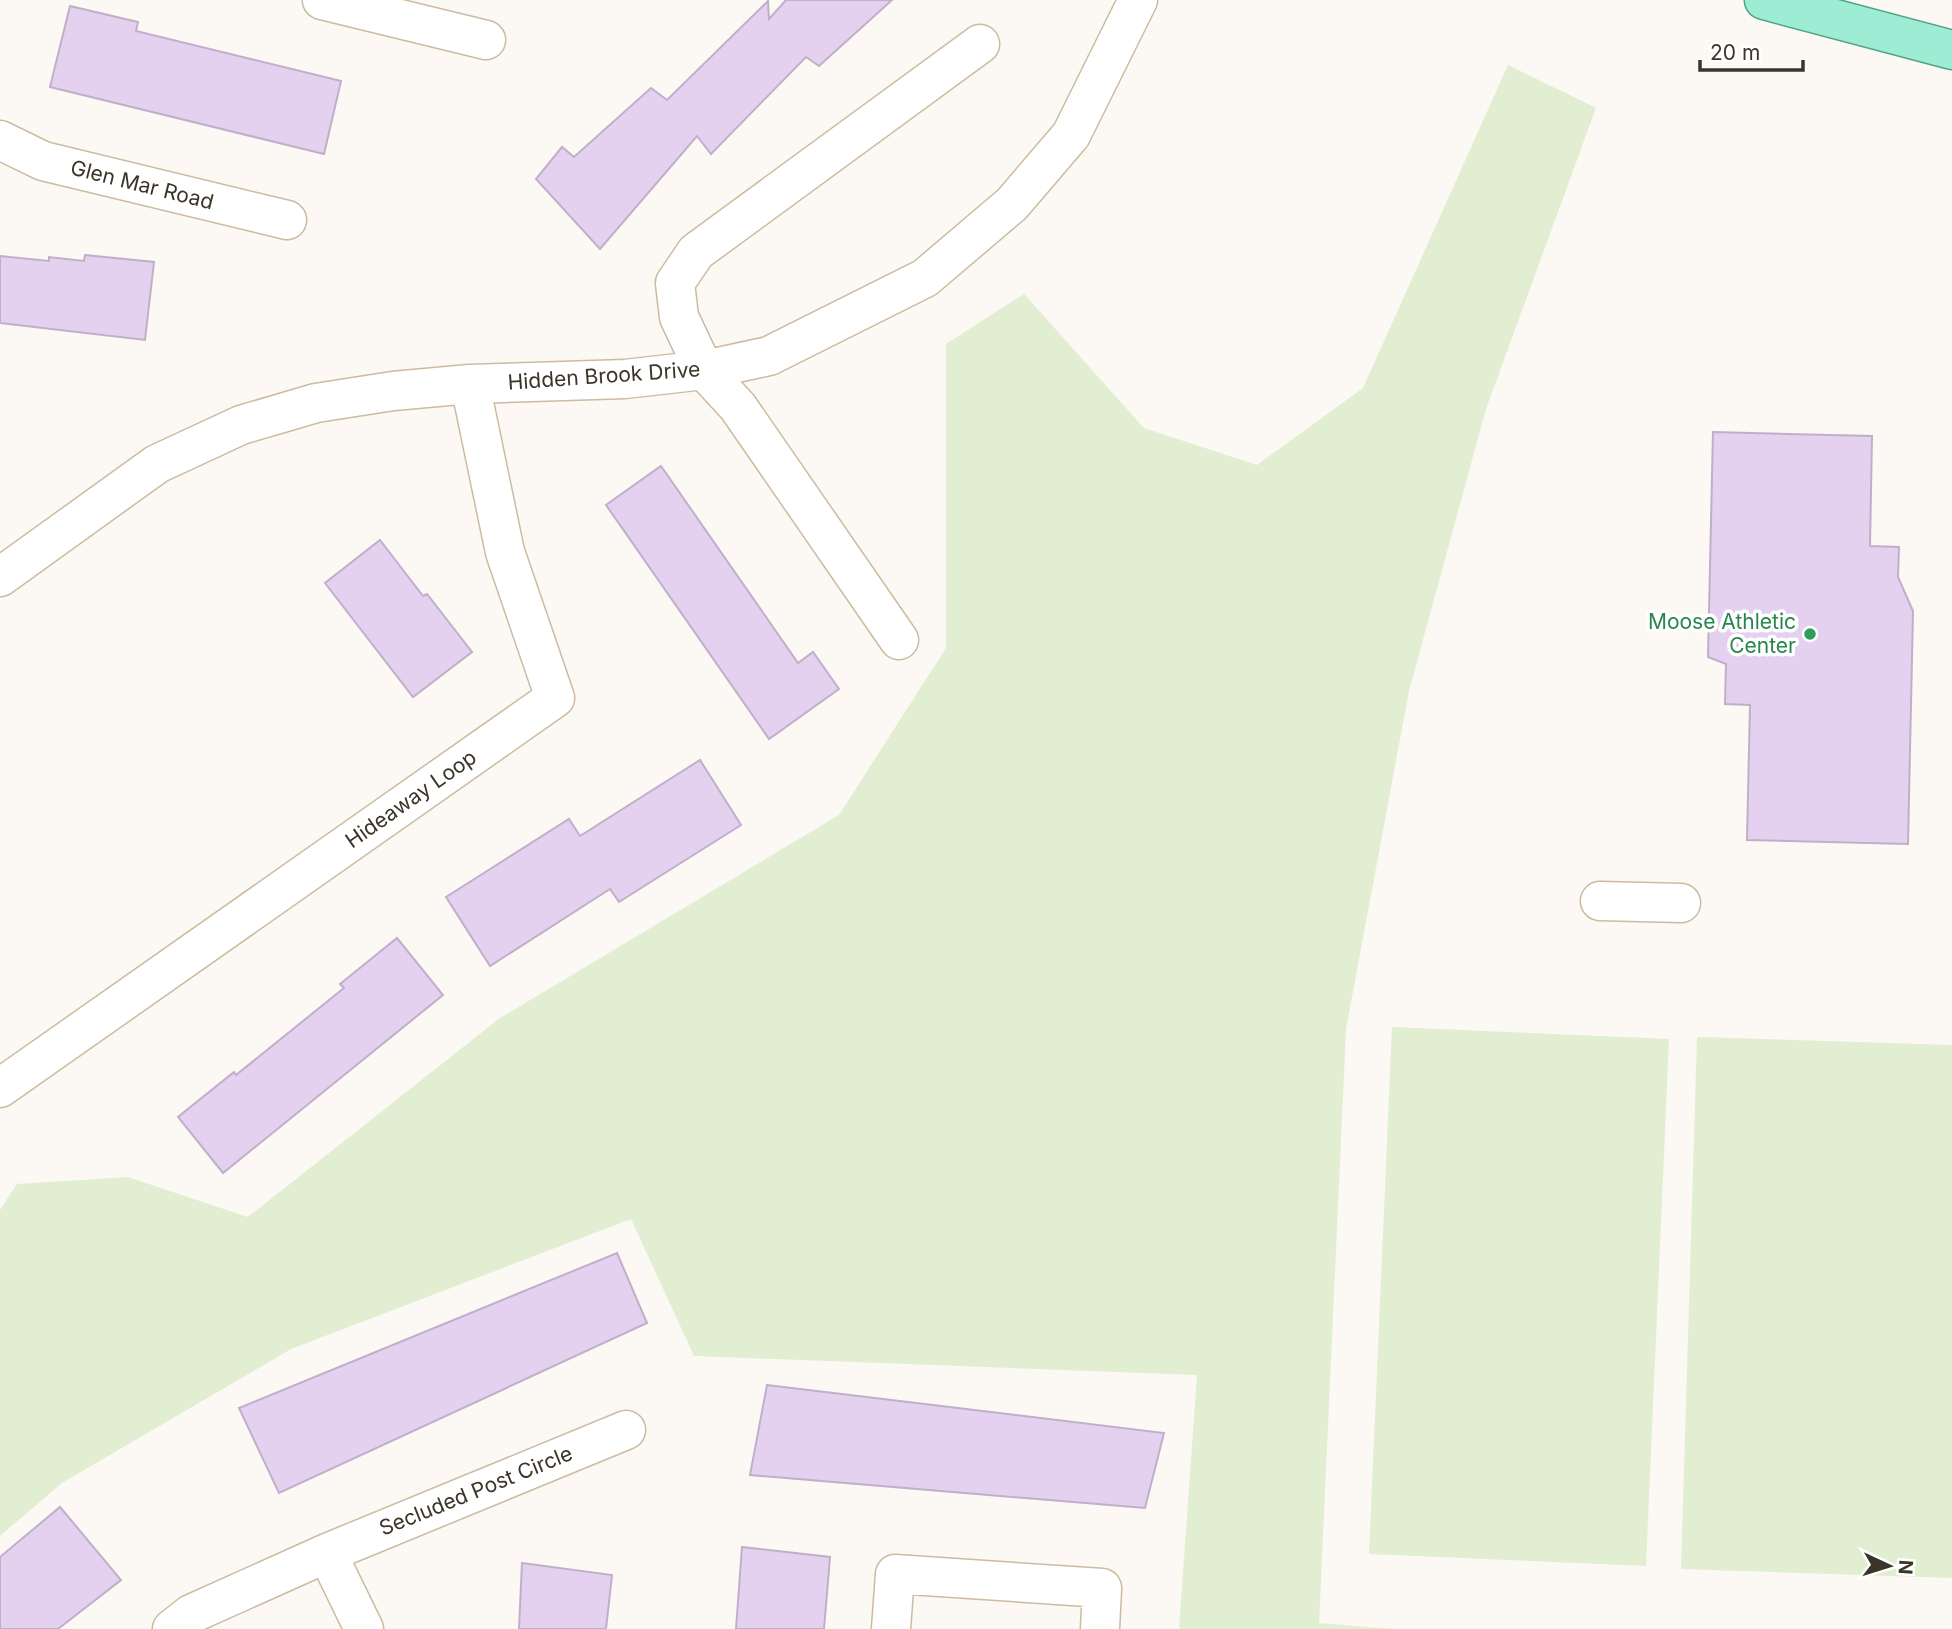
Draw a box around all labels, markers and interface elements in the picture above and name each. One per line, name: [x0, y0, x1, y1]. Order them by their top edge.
scale bar: [1700, 28, 1803, 72]
text: 20 m: [1710, 40, 1760, 65]
street label: Glen Mar Road: [68, 155, 216, 214]
street label: Hidden Brook Drive: [507, 356, 701, 395]
place label: Moose Athletic Center: [1648, 609, 1796, 658]
marker: Moose Athletic Center: [1802, 626, 1818, 642]
street label: Hideaway Loop: [340, 744, 481, 853]
street label: Secluded Post Circle: [376, 1440, 576, 1541]
north arrow: [1854, 1531, 1924, 1601]
text: N: [1893, 1559, 1917, 1575]

